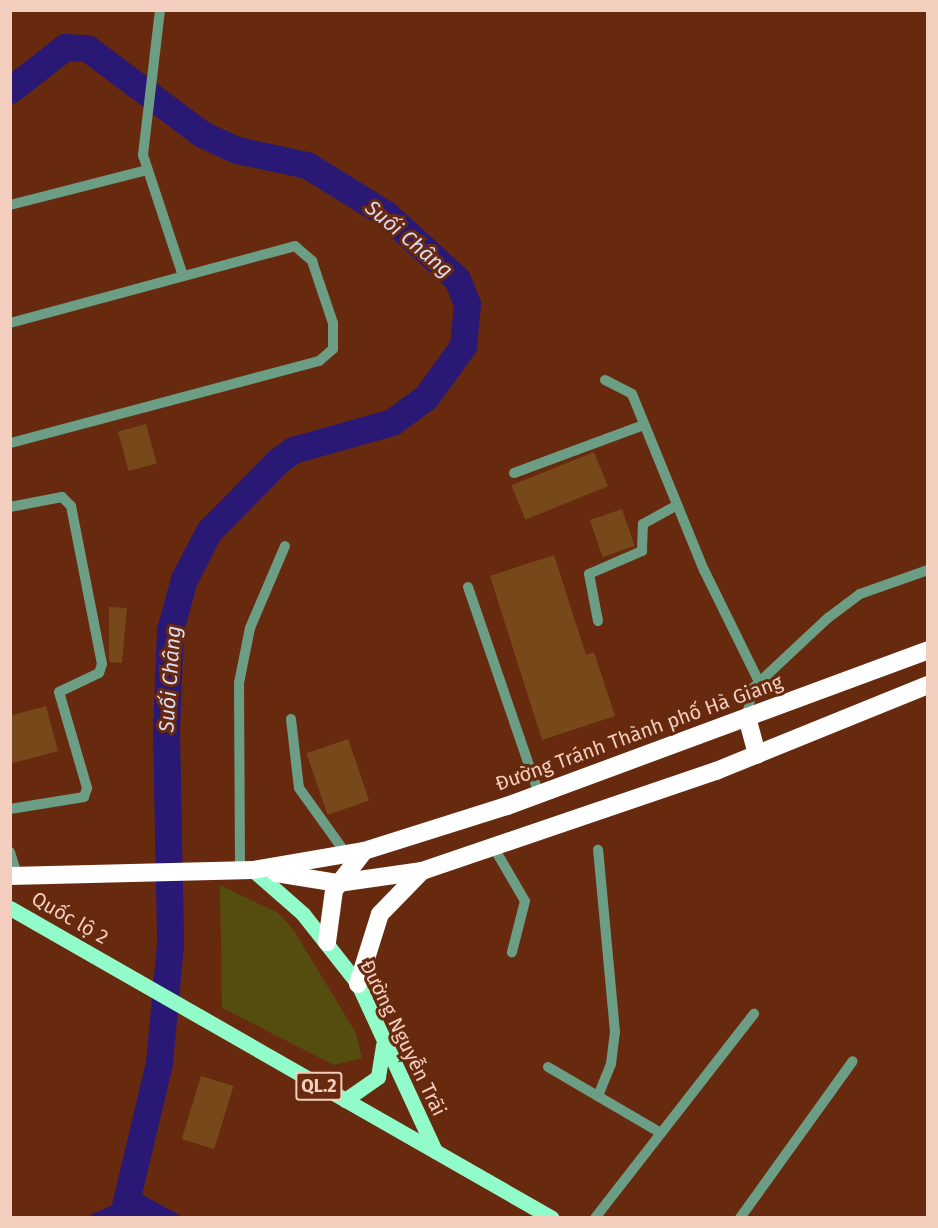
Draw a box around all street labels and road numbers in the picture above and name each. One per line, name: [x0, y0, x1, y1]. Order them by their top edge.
street label: Đường Tránh Thành phố Hà Giang: [492, 670, 786, 796]
street label: Quốc lộ 2: [27, 886, 113, 950]
street label: Đường Nguyễn Trãi: [355, 956, 451, 1120]
road number: QL.2: [295, 1071, 343, 1101]

